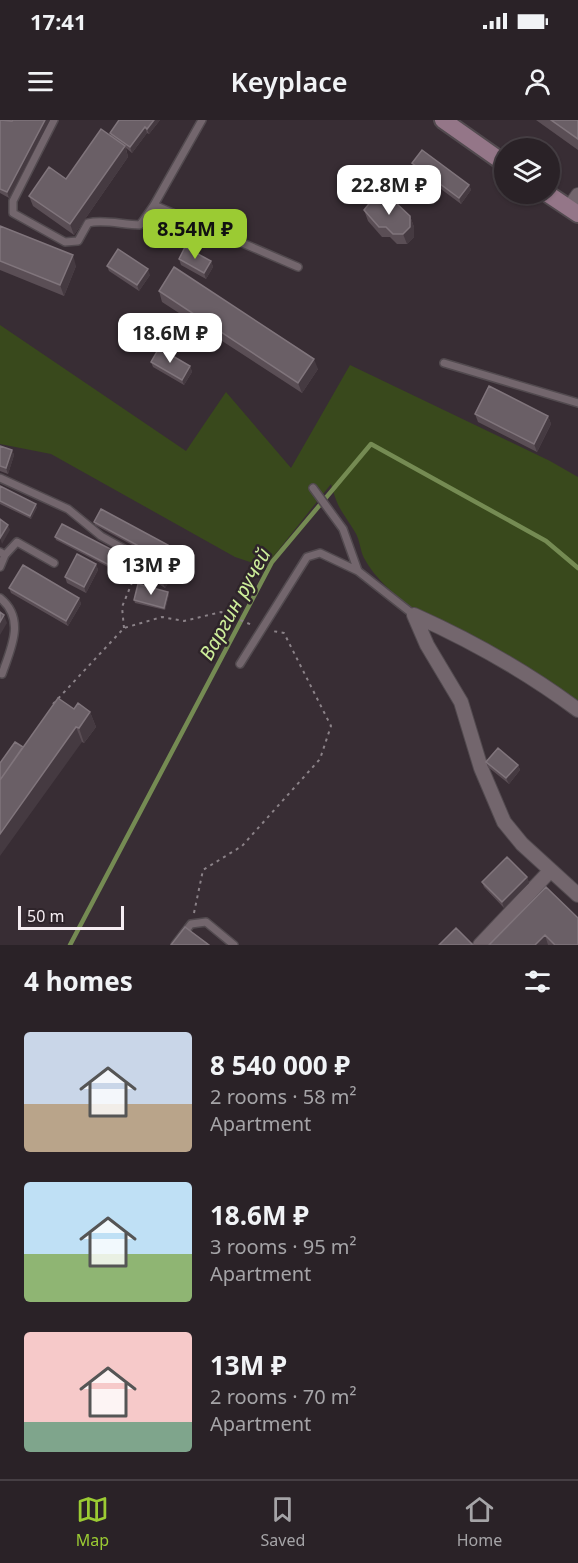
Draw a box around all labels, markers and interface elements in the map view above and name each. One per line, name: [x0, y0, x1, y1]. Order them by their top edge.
text: 17:41: [30, 6, 87, 36]
text: Keyplace: [230, 63, 348, 100]
icon: menu: [24, 65, 57, 98]
icon: person: [521, 65, 554, 98]
map controls: [494, 138, 560, 204]
button: layers: [494, 138, 560, 204]
pin: 22.8M ₽: [334, 165, 444, 216]
text: 22.8M ₽: [351, 171, 427, 198]
pin: 8.54M ₽: [140, 209, 250, 260]
text: 8.54M ₽: [157, 215, 233, 242]
pin: 18.6M ₽: [115, 313, 225, 364]
text: 18.6M ₽: [132, 319, 208, 346]
water label: Варгин ручей: [193, 543, 276, 665]
pin: 13M ₽: [109, 545, 193, 596]
text: 13M ₽: [122, 551, 180, 578]
scale bar: [18, 903, 124, 930]
text: 50 m: [27, 905, 64, 927]
text: 4 homes: [24, 963, 133, 999]
icon: filters: [521, 965, 554, 998]
text: 8 540 000 ₽: [210, 1047, 350, 1083]
icon: home: [72, 1056, 144, 1128]
text: 2 rooms · 58 m²: [210, 1083, 357, 1110]
text: Apartment: [210, 1110, 311, 1137]
text: 18.6M ₽: [210, 1197, 309, 1233]
icon: home: [72, 1206, 144, 1278]
text: 3 rooms · 95 m²: [210, 1233, 357, 1260]
text: Apartment: [210, 1260, 311, 1287]
text: 13M ₽: [210, 1347, 287, 1383]
icon: home: [72, 1356, 144, 1428]
text: 2 rooms · 70 m²: [210, 1383, 357, 1410]
text: Apartment: [210, 1410, 311, 1437]
tab: Map: [76, 1493, 109, 1551]
tab: Saved: [261, 1493, 305, 1551]
tab: Home: [457, 1493, 502, 1551]

